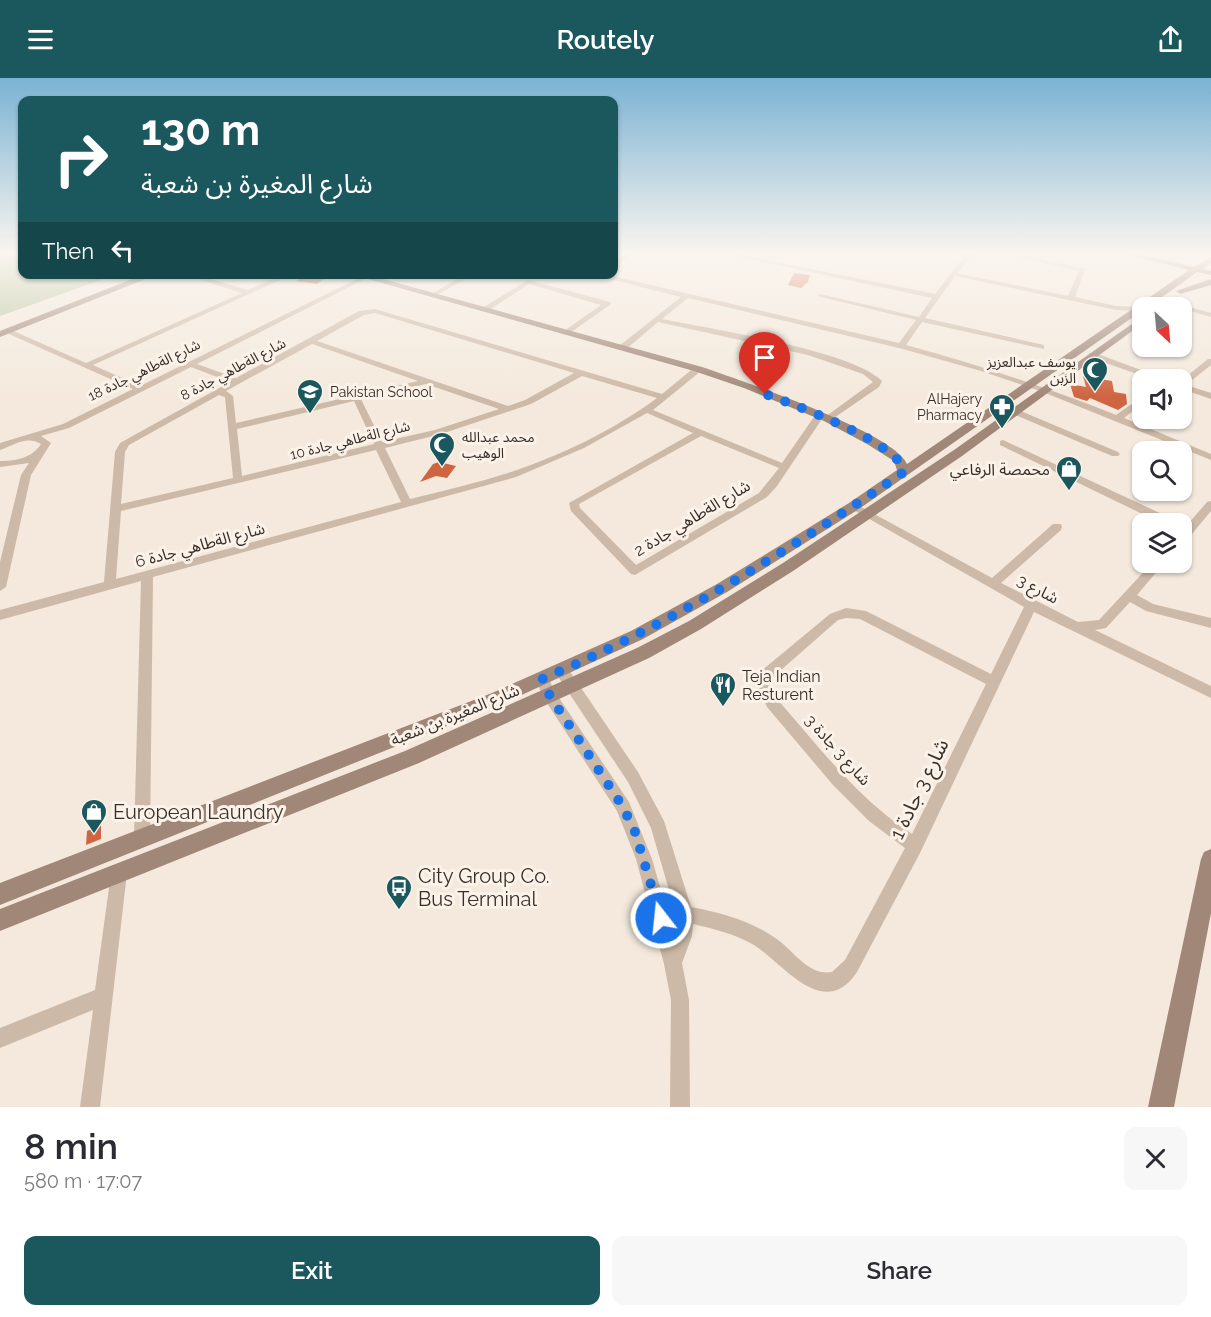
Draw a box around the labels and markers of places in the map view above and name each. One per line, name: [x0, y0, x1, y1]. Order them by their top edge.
pin: [739, 332, 790, 394]
place label: يوسف عبدالعزيز الزبن: [986, 354, 1076, 387]
mosque icon: يوسف عبدالعزيز الزبن: [1080, 355, 1110, 393]
school or university icon: Pakistan School: [295, 377, 325, 415]
place label: Pakistan School: [330, 384, 433, 400]
place label: AlHajery Pharmacy: [917, 391, 982, 423]
pharmacy icon: AlHajery Pharmacy: [987, 392, 1017, 430]
place label: محمد عبدالله الوهيب: [462, 429, 535, 462]
mosque icon: محمد عبدالله الوهيب: [427, 430, 457, 468]
shop icon: محمصة الرفاعي: [1054, 454, 1084, 492]
place label: محمصة الرفاعي: [950, 460, 1050, 481]
place label: Teja Indian Resturent: [742, 667, 821, 704]
restaurant icon: Teja Indian Resturent: [708, 670, 738, 708]
shop icon: European Laundry: [79, 797, 109, 835]
place label: European Laundry: [113, 800, 284, 824]
place label: City Group Co. Bus Terminal: [418, 864, 549, 911]
bus stop icon: City Group Co. Bus Terminal: [384, 873, 414, 911]

